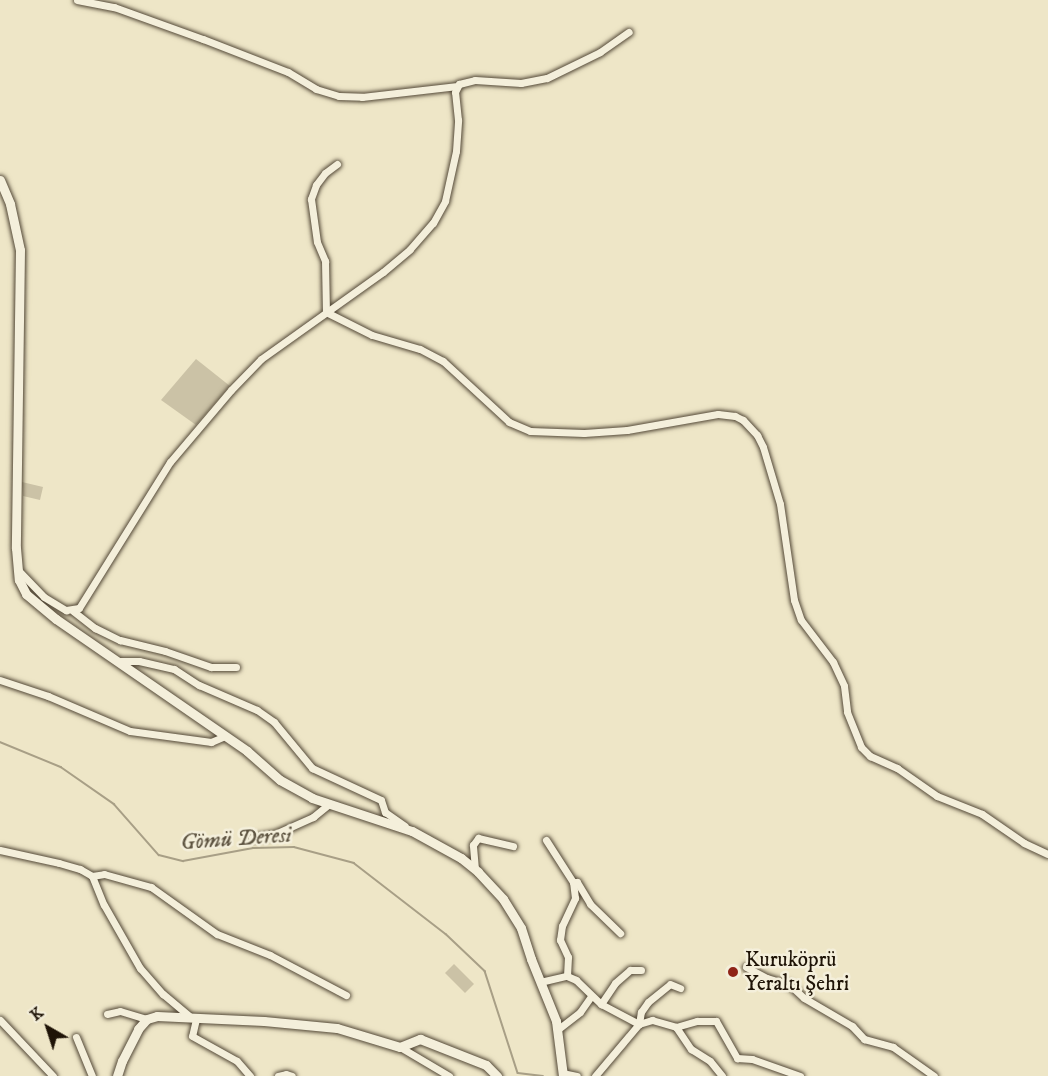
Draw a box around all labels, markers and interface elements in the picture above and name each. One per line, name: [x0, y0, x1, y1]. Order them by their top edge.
water label: Gömü Deresi: [180, 822, 292, 856]
place label: Kuruköprü Yeraltı Şehri: [745, 947, 849, 997]
marker: Kuruköprü Yeraltı Şehri: [726, 965, 740, 979]
north arrow: [18, 998, 78, 1058]
text: K: [26, 1003, 47, 1025]

